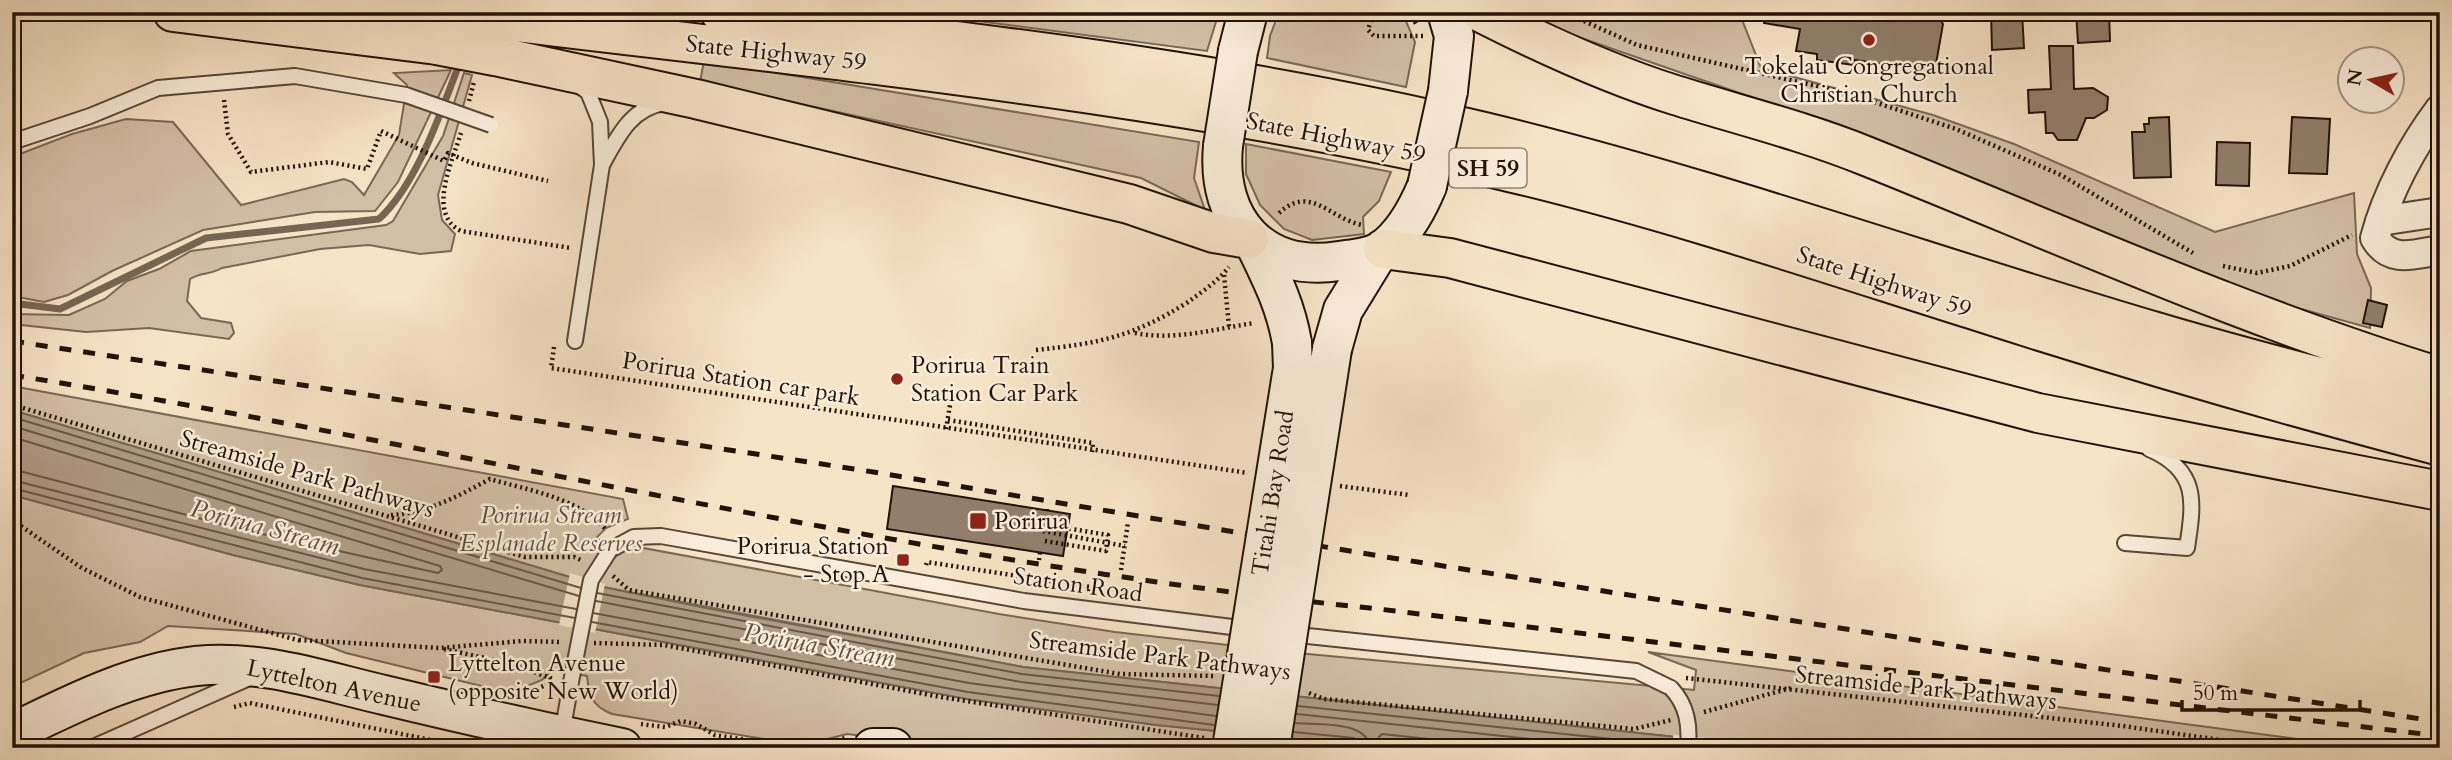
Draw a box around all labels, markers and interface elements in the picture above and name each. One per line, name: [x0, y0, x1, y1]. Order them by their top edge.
street label: State Highway 59: [684, 27, 868, 79]
marker: Tokelau Congregational Christian Church: [1861, 32, 1877, 48]
north arrow: [2336, 46, 2406, 116]
place label: Tokelau Congregational Christian Church: [1744, 50, 1994, 111]
text: N: [2341, 67, 2369, 88]
street label: State Highway 59: [1244, 104, 1428, 172]
road number: SH 59: [1450, 148, 1526, 188]
street label: State Highway 59: [1793, 238, 1975, 326]
street label: Porirua Station car park: [620, 344, 862, 414]
place label: Porirua Train Station Car Park: [911, 349, 1079, 410]
marker: Porirua Train Station Car Park: [889, 371, 905, 387]
street label: Titahi Bay Road: [1244, 408, 1302, 578]
street label: Streamside Park Pathways: [176, 422, 438, 526]
water label: Porirua Stream: [187, 490, 344, 564]
park label: Porirua Stream Esplanade Reserves: [460, 499, 642, 560]
place label: Porirua: [994, 505, 1070, 538]
marker: Porirua: [968, 511, 988, 531]
place label: Porirua Station - Stop A: [737, 530, 890, 591]
marker: Porirua Station - Stop A: [895, 552, 911, 568]
street label: Station Road: [1011, 560, 1145, 610]
water label: Porirua Stream: [741, 614, 898, 676]
street label: Streamside Park Pathways: [1027, 624, 1293, 688]
place label: Lyttelton Avenue (opposite New World): [448, 647, 679, 708]
street label: Lyttelton Avenue: [244, 651, 424, 721]
street label: Streamside Park Pathways: [1793, 658, 2059, 718]
marker: Lyttelton Avenue (opposite New World): [426, 669, 442, 685]
scale bar: [2182, 669, 2361, 713]
text: 50 m: [2193, 679, 2238, 708]

